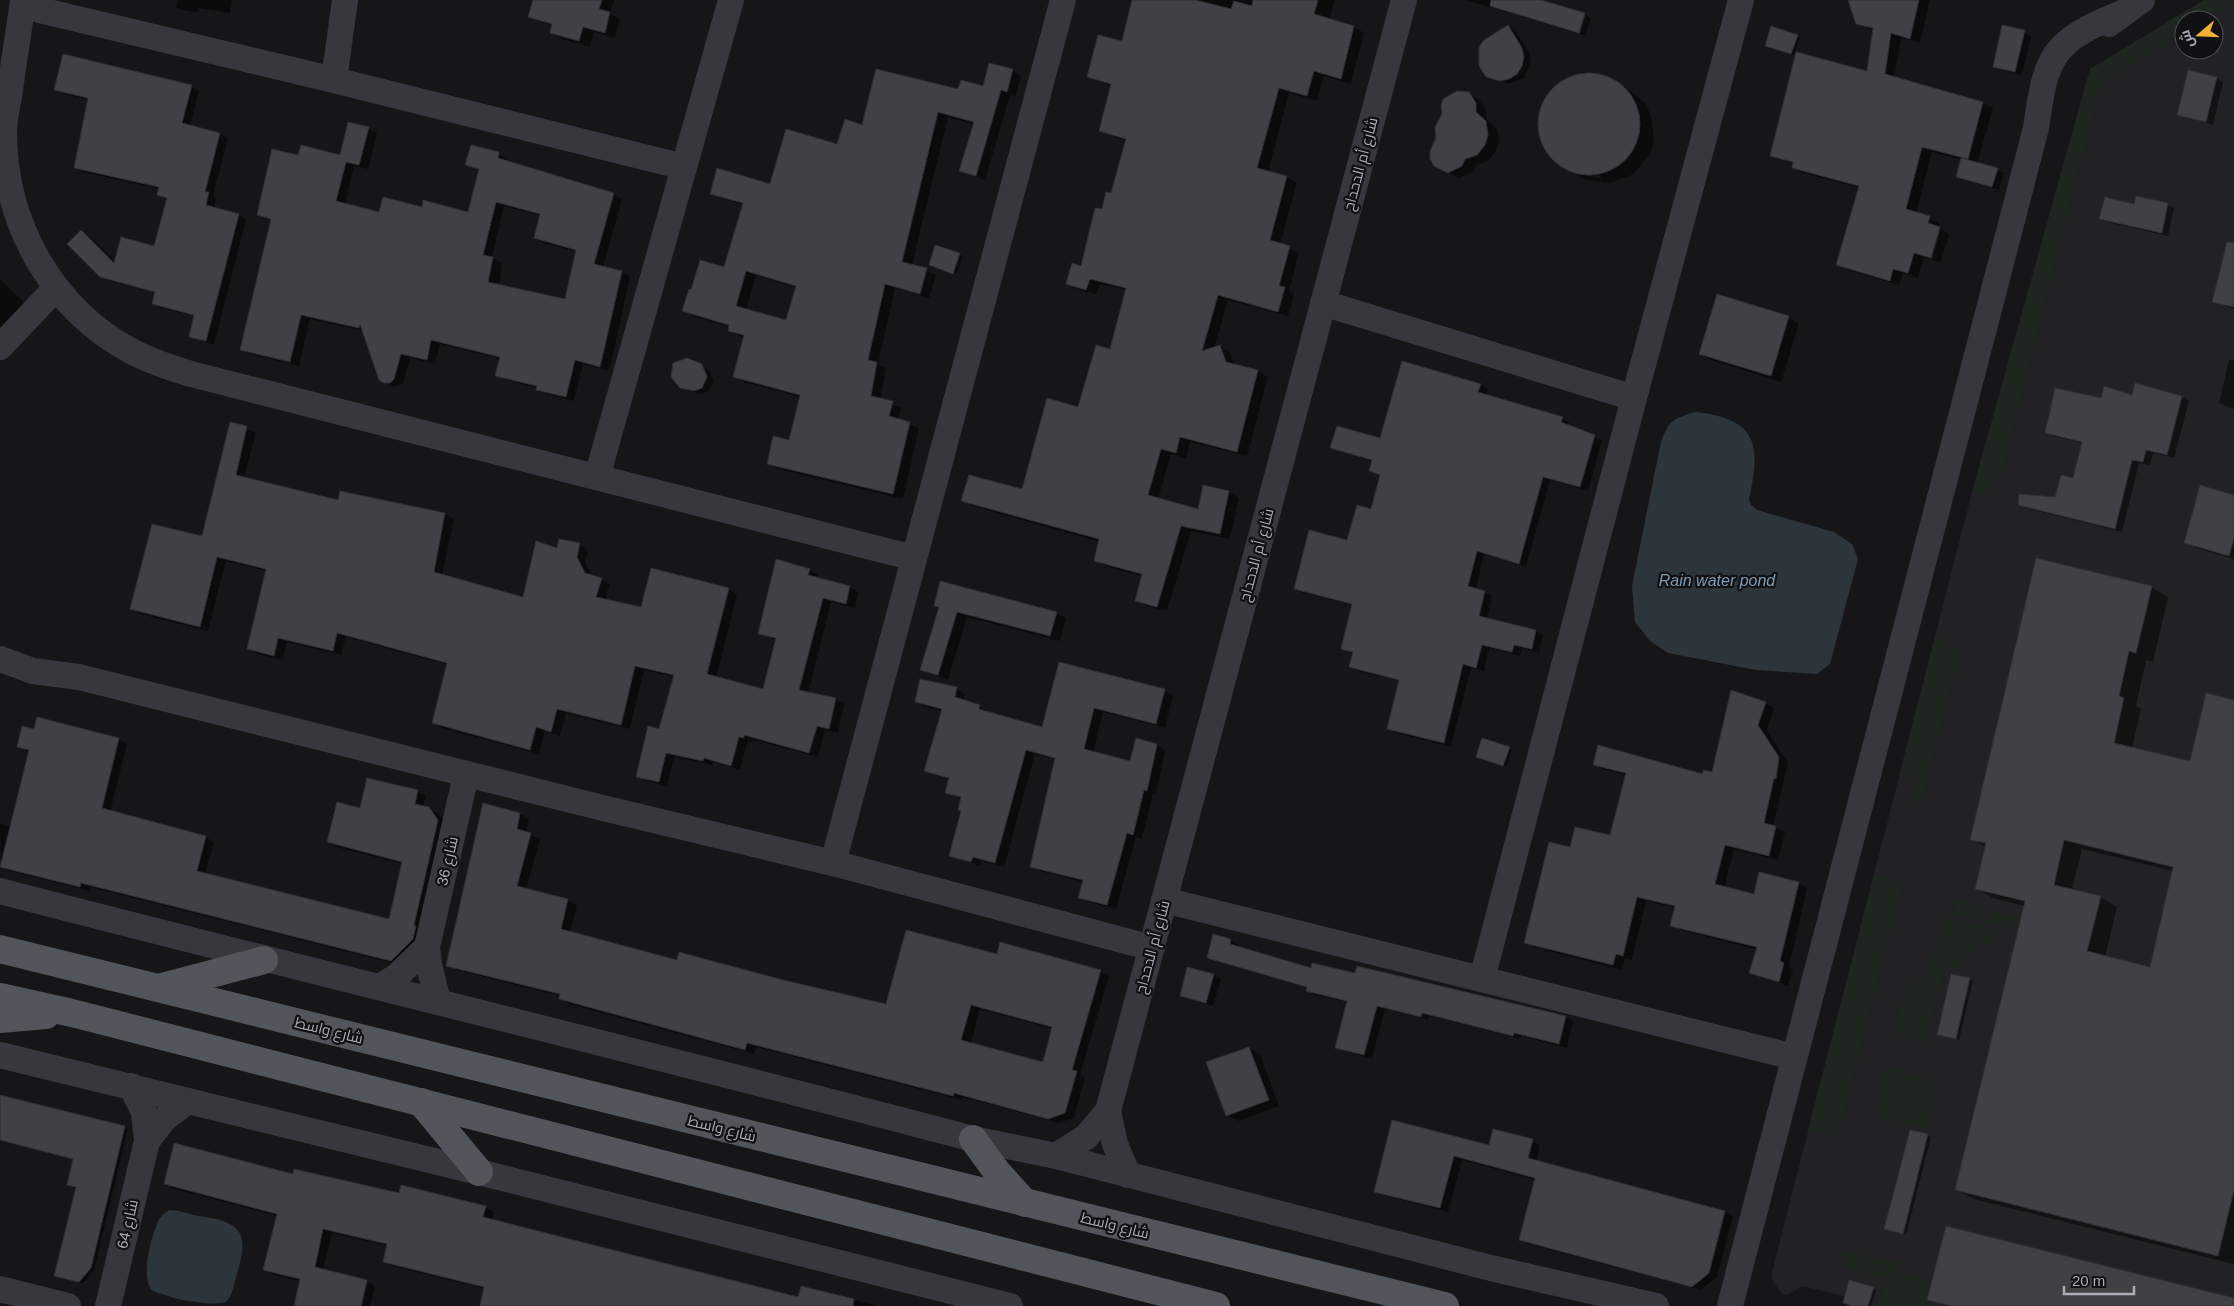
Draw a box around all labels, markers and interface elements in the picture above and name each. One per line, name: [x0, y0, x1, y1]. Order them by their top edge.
north arrow: [2174, 10, 2224, 60]
text: ش: [2176, 28, 2198, 50]
street label: شارع أم الدحداح: [1338, 115, 1384, 213]
street label: شارع أم الدحداح: [1234, 506, 1280, 604]
water label: Rain water pond: [1659, 572, 1776, 589]
street label: شارع 36: [433, 835, 464, 888]
street label: شارع أم الدحداح: [1130, 898, 1176, 996]
street label: شارع واسط: [292, 1013, 365, 1050]
street label: شارع واسط: [685, 1111, 758, 1148]
street label: شارع 64: [113, 1198, 144, 1251]
street label: شارع واسط: [1078, 1208, 1151, 1245]
scale bar: [2064, 1264, 2134, 1296]
text: 20 m: [2072, 1272, 2105, 1289]

